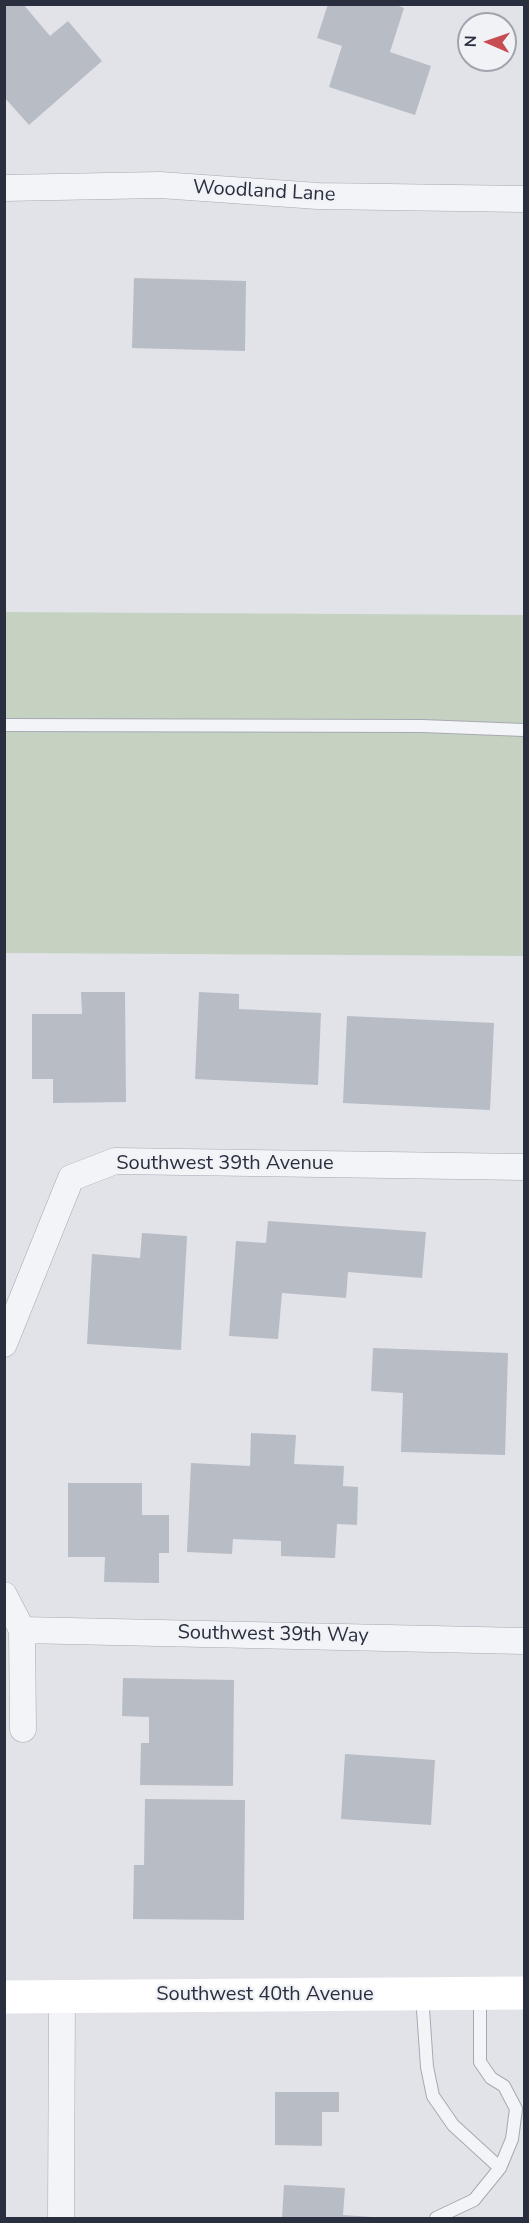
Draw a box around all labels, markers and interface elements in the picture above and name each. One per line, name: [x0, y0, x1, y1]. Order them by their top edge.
north arrow: [457, 12, 517, 72]
text: N: [460, 35, 482, 48]
street label: Woodland Lane: [192, 176, 336, 208]
street label: Southwest 39th Avenue: [116, 1152, 334, 1176]
street label: Southwest 39th Way: [177, 1621, 369, 1649]
street label: Southwest 40th Avenue: [156, 1983, 374, 2007]

